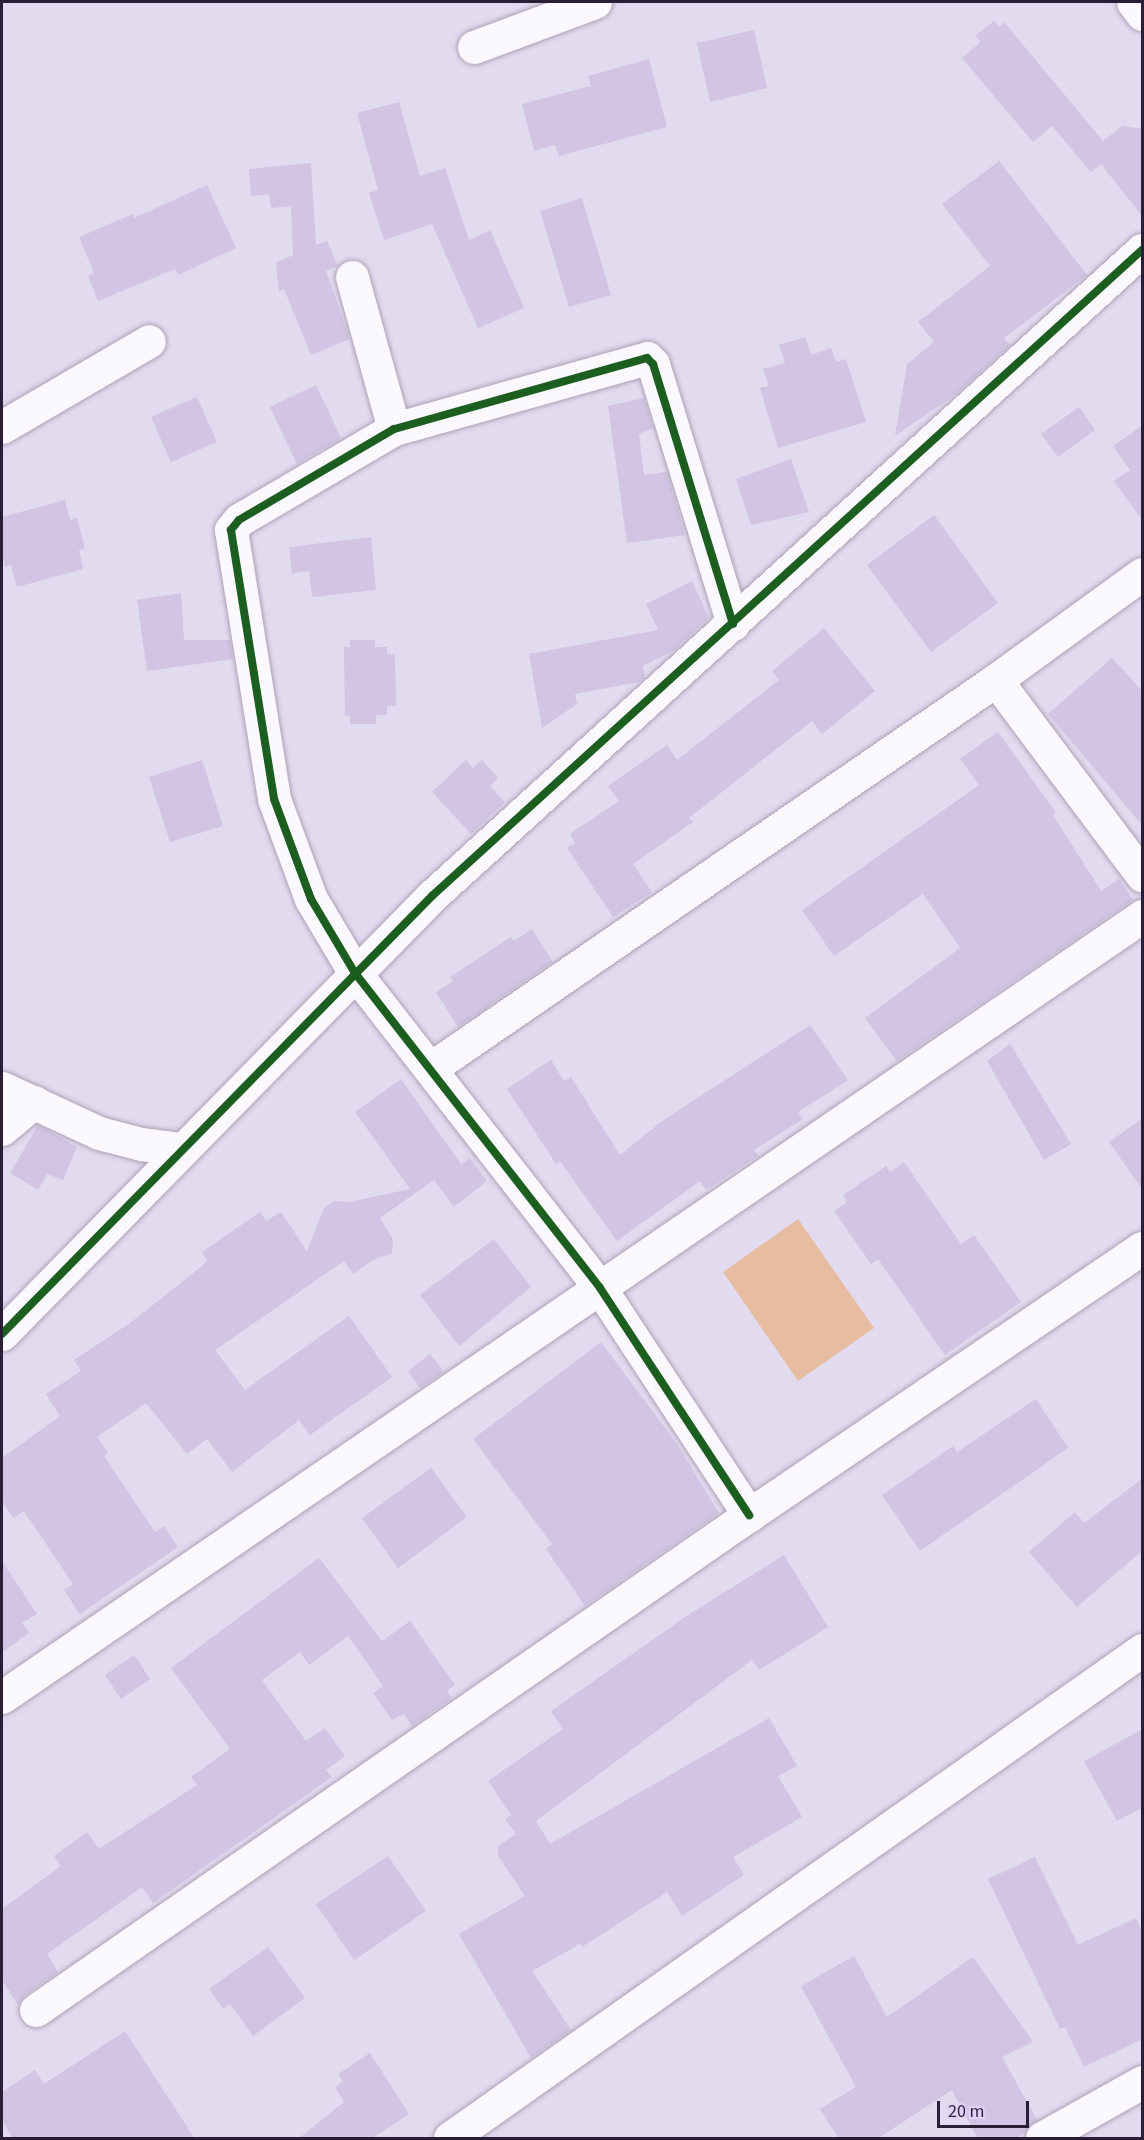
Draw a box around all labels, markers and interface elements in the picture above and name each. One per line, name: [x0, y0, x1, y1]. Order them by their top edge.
scale bar: [940, 2089, 1032, 2127]
text: 20 m: [948, 2099, 984, 2124]

